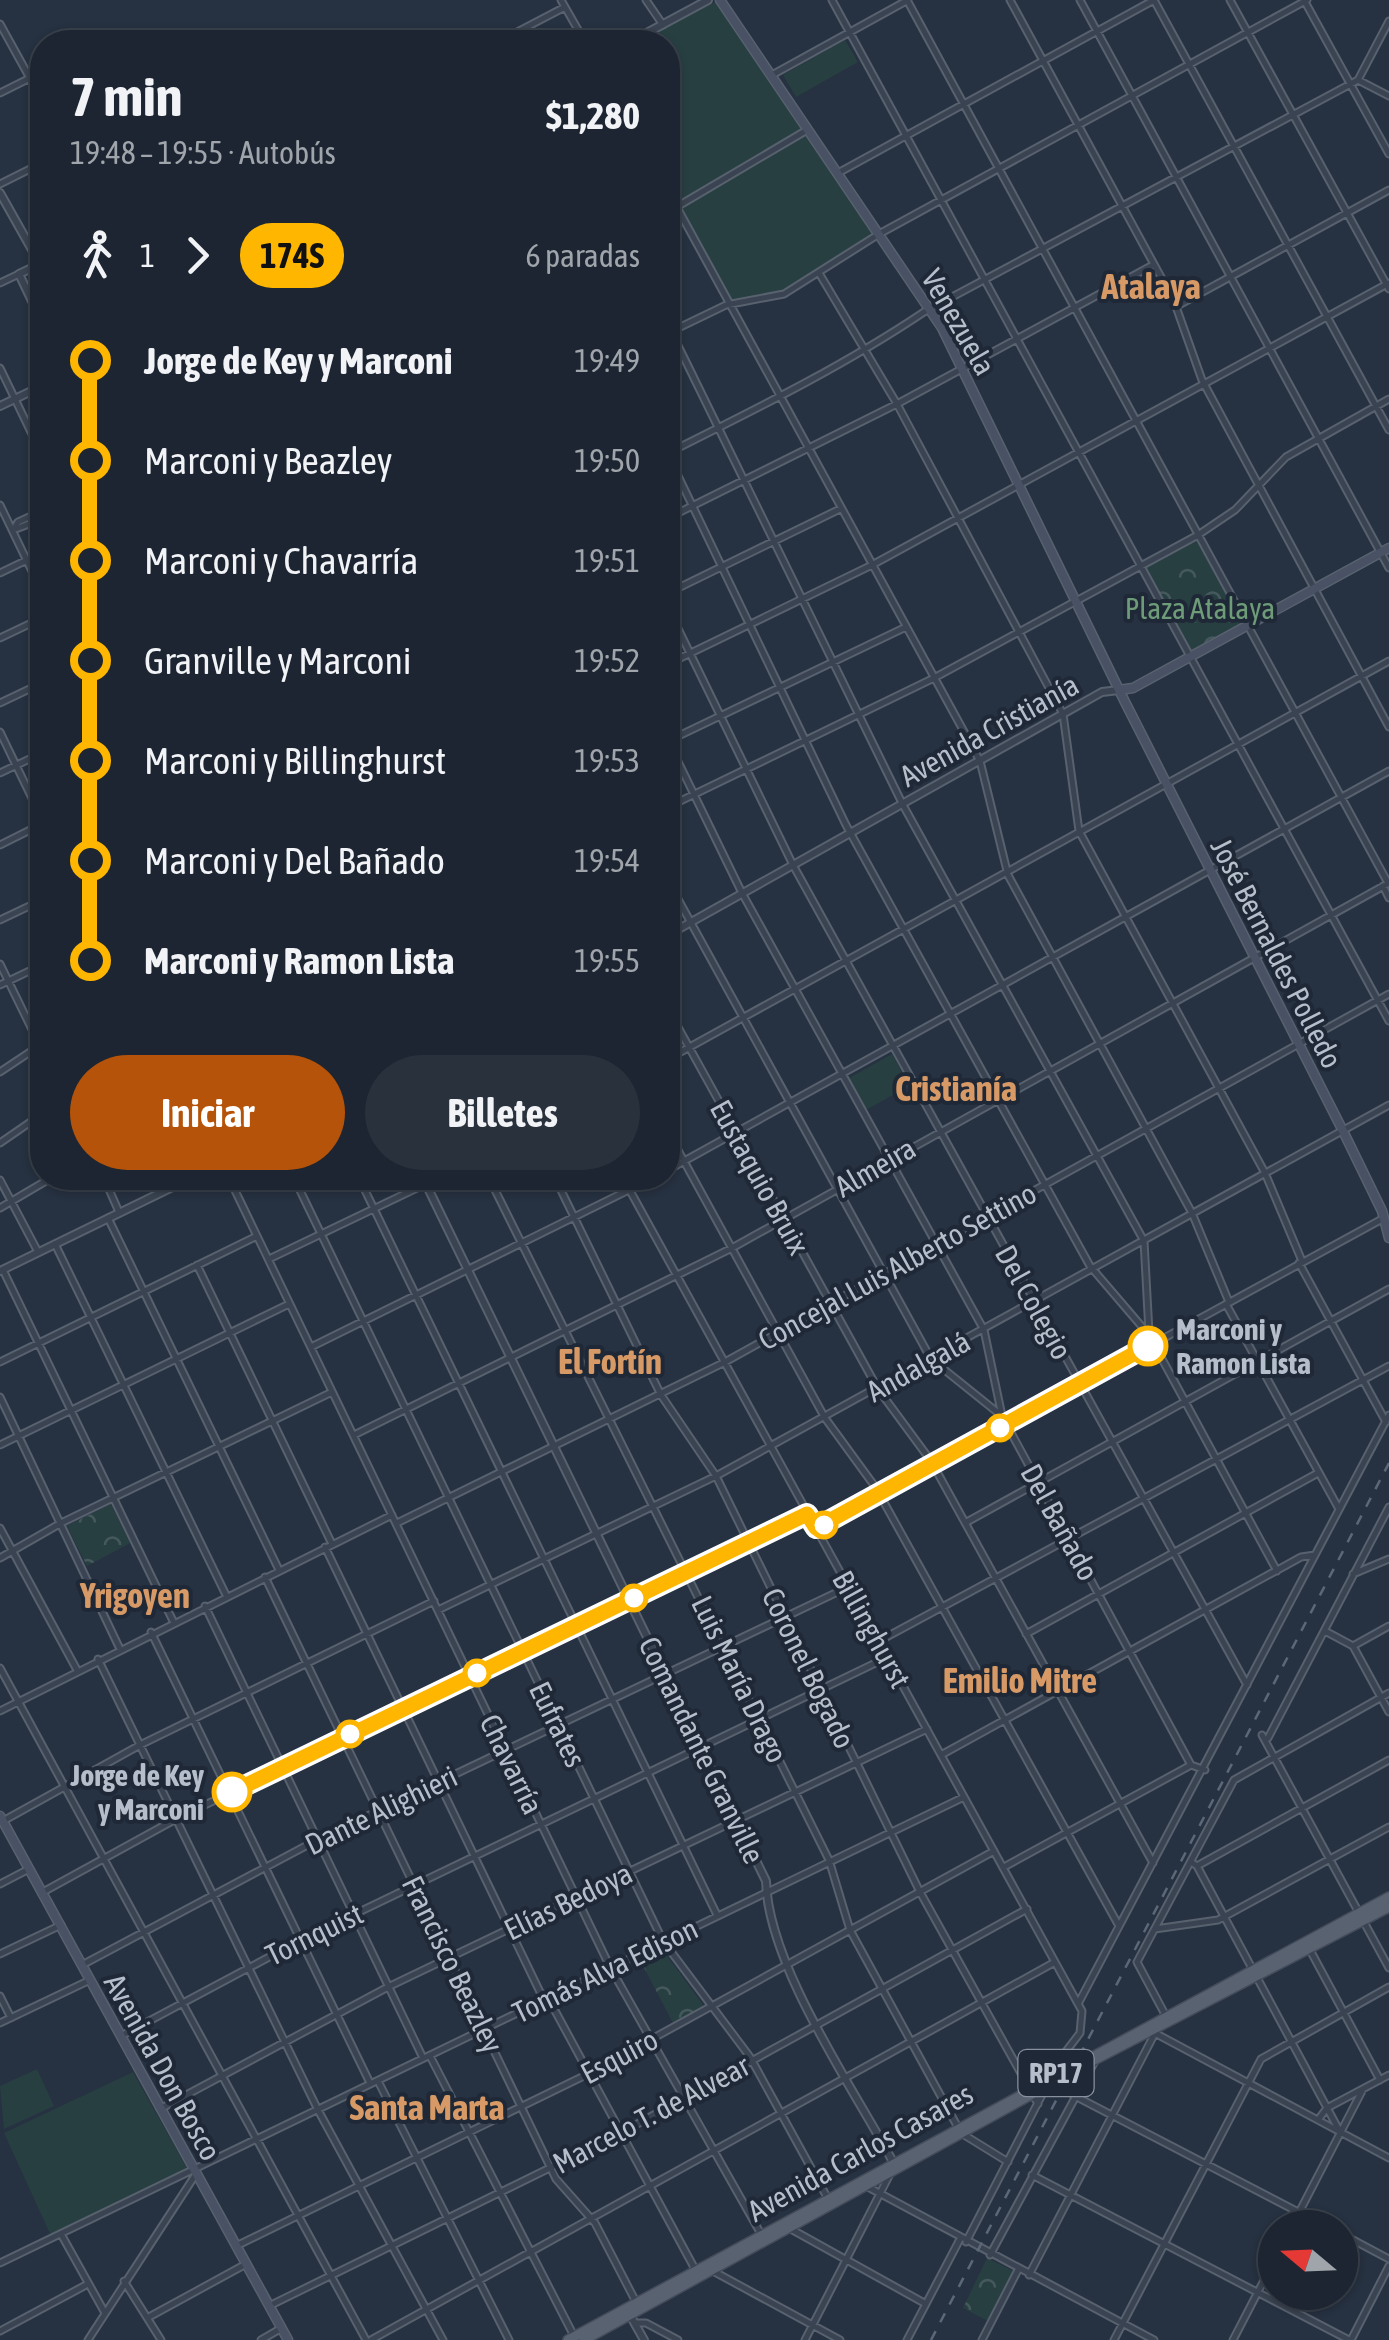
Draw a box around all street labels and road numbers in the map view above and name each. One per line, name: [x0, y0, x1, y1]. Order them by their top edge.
street label: Venezuela: [915, 263, 1003, 381]
street label: Avenida Cristianía: [894, 667, 1084, 793]
street label: José Bernaldes Polledo: [1204, 832, 1350, 1074]
street label: Eustaquio Bruix: [704, 1094, 816, 1260]
street label: Almeira: [829, 1131, 921, 1203]
street label: Concejal Luis Alberto Settino: [752, 1175, 1042, 1357]
street label: Del Colegio: [989, 1239, 1079, 1365]
street label: Andalgalá: [860, 1324, 976, 1408]
street label: Del Bañado: [1014, 1458, 1106, 1586]
street label: Billinghurst: [826, 1565, 918, 1693]
street label: Coronel Bogado: [756, 1583, 862, 1753]
street label: Luis María Drago: [685, 1590, 795, 1768]
street label: Comandante Granville: [632, 1631, 772, 1869]
street label: Eufrates: [523, 1676, 593, 1772]
street label: Chavarría: [473, 1709, 551, 1819]
street label: Dante Alighieri: [300, 1759, 462, 1861]
street label: Elías Bedoya: [499, 1855, 637, 1947]
street label: Francisco Beazley: [396, 1870, 510, 2058]
street label: Tornquist: [260, 1896, 368, 1972]
street label: Tomás Alva Edison: [507, 1911, 703, 2029]
street label: Avenida Don Bosco: [98, 1968, 228, 2166]
street label: Esquiro: [575, 2022, 663, 2090]
street label: Marcelo T. de Alvear: [547, 2047, 756, 2180]
road number: RP17: [1018, 2050, 1094, 2096]
street label: Avenida Carlos Casares: [742, 2076, 978, 2228]

